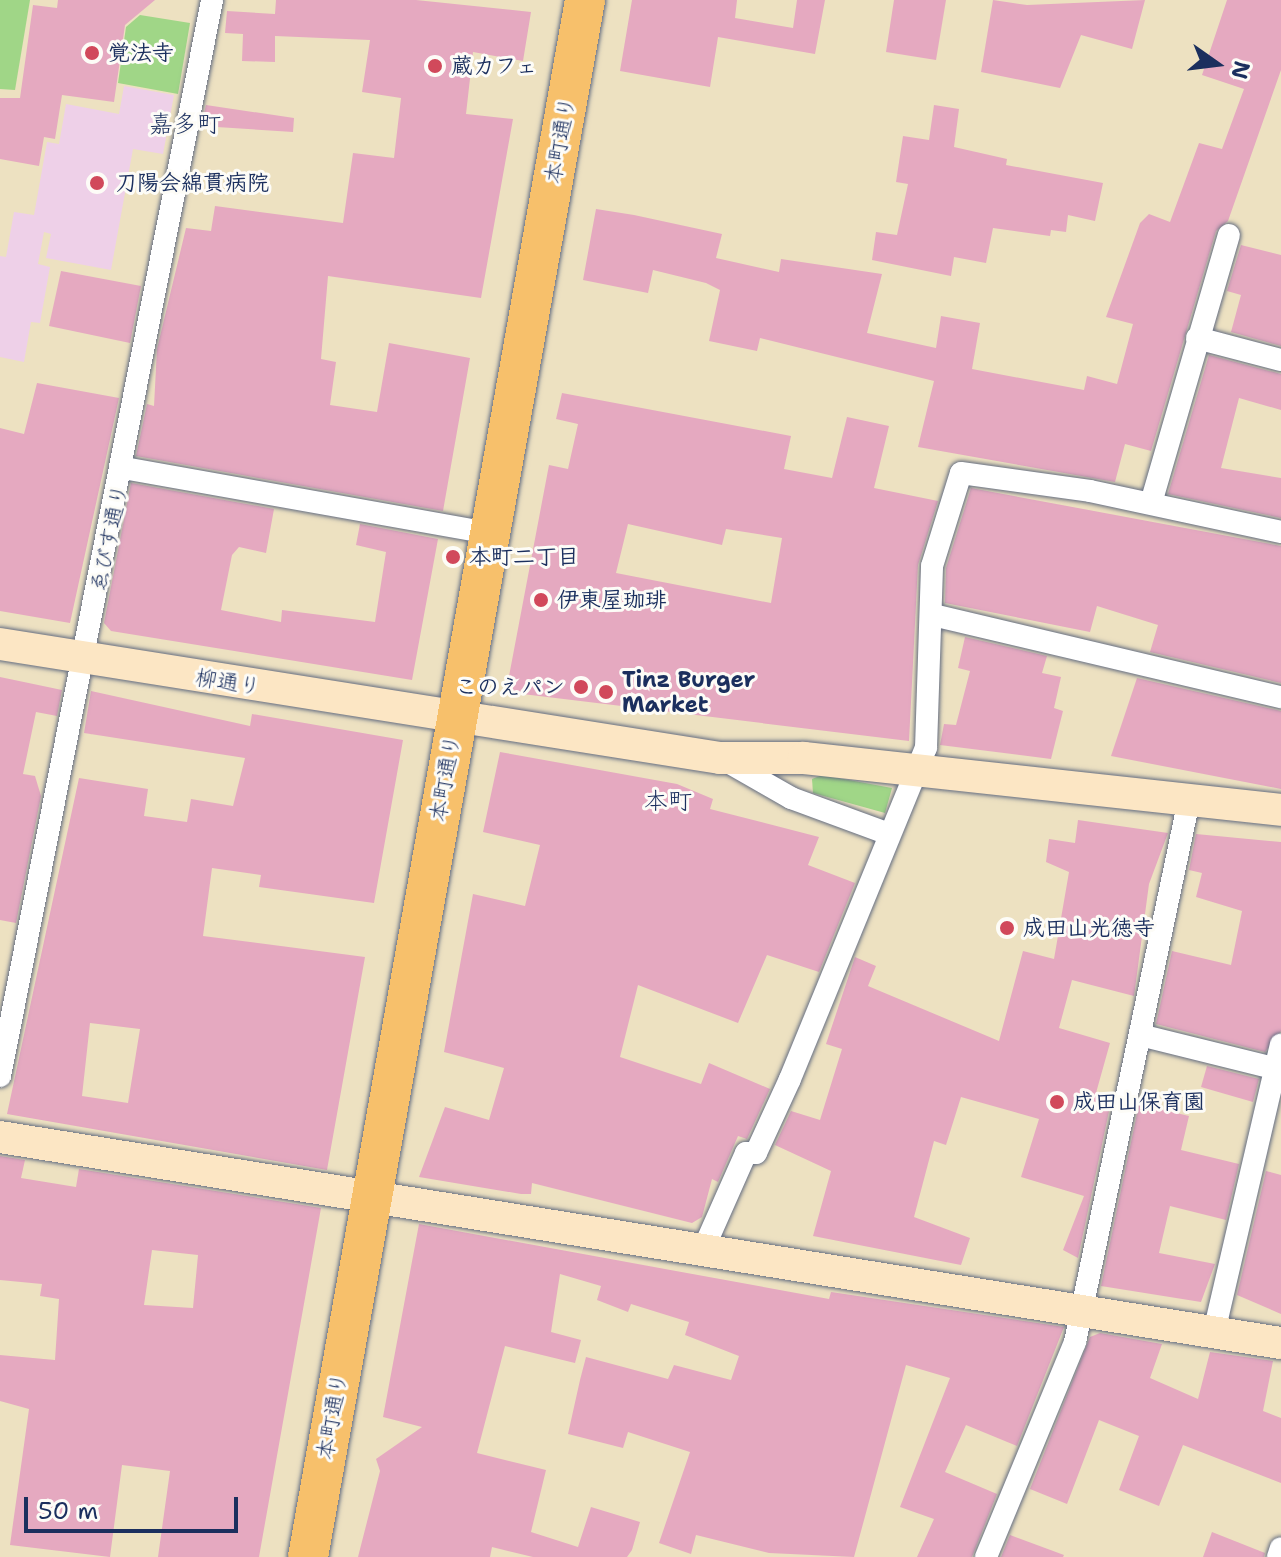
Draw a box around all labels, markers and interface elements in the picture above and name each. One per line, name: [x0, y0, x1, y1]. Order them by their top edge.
north arrow: [1177, 24, 1257, 104]
place label: 覚法寺: [108, 40, 174, 66]
marker: 覚法寺: [83, 44, 101, 62]
place label: 蔵カフェ: [451, 53, 539, 79]
marker: 蔵カフェ: [426, 57, 444, 75]
text: N: [1225, 58, 1257, 82]
street label: 本町通り: [539, 94, 581, 186]
district label: 嘉多町: [149, 111, 221, 139]
place label: 刀陽会綿貫病院: [115, 170, 269, 196]
marker: 刀陽会綿貫病院: [86, 172, 108, 194]
street label: ゑびす通り: [85, 481, 133, 595]
place label: 本町二丁目: [469, 544, 579, 570]
marker: 本町二丁目: [444, 548, 462, 566]
place label: 伊東屋珈琲: [557, 587, 667, 613]
marker: 伊東屋珈琲: [532, 591, 550, 609]
street label: 柳通り: [193, 664, 263, 700]
place label: Tinz Burger Market: [622, 666, 755, 718]
place label: このえパン: [455, 674, 565, 700]
marker: このえパン: [572, 678, 590, 696]
marker: Tinz Burger Market: [597, 683, 615, 701]
street label: 本町通り: [424, 732, 466, 824]
district label: 本町: [644, 788, 692, 816]
place label: 成田山光徳寺: [1023, 915, 1155, 941]
marker: 成田山光徳寺: [998, 919, 1016, 937]
place label: 成田山保育園: [1073, 1089, 1205, 1115]
marker: 成田山保育園: [1048, 1093, 1066, 1111]
street label: 本町通り: [311, 1370, 353, 1462]
scale bar: [28, 1481, 242, 1531]
text: 50 m: [38, 1495, 98, 1527]

